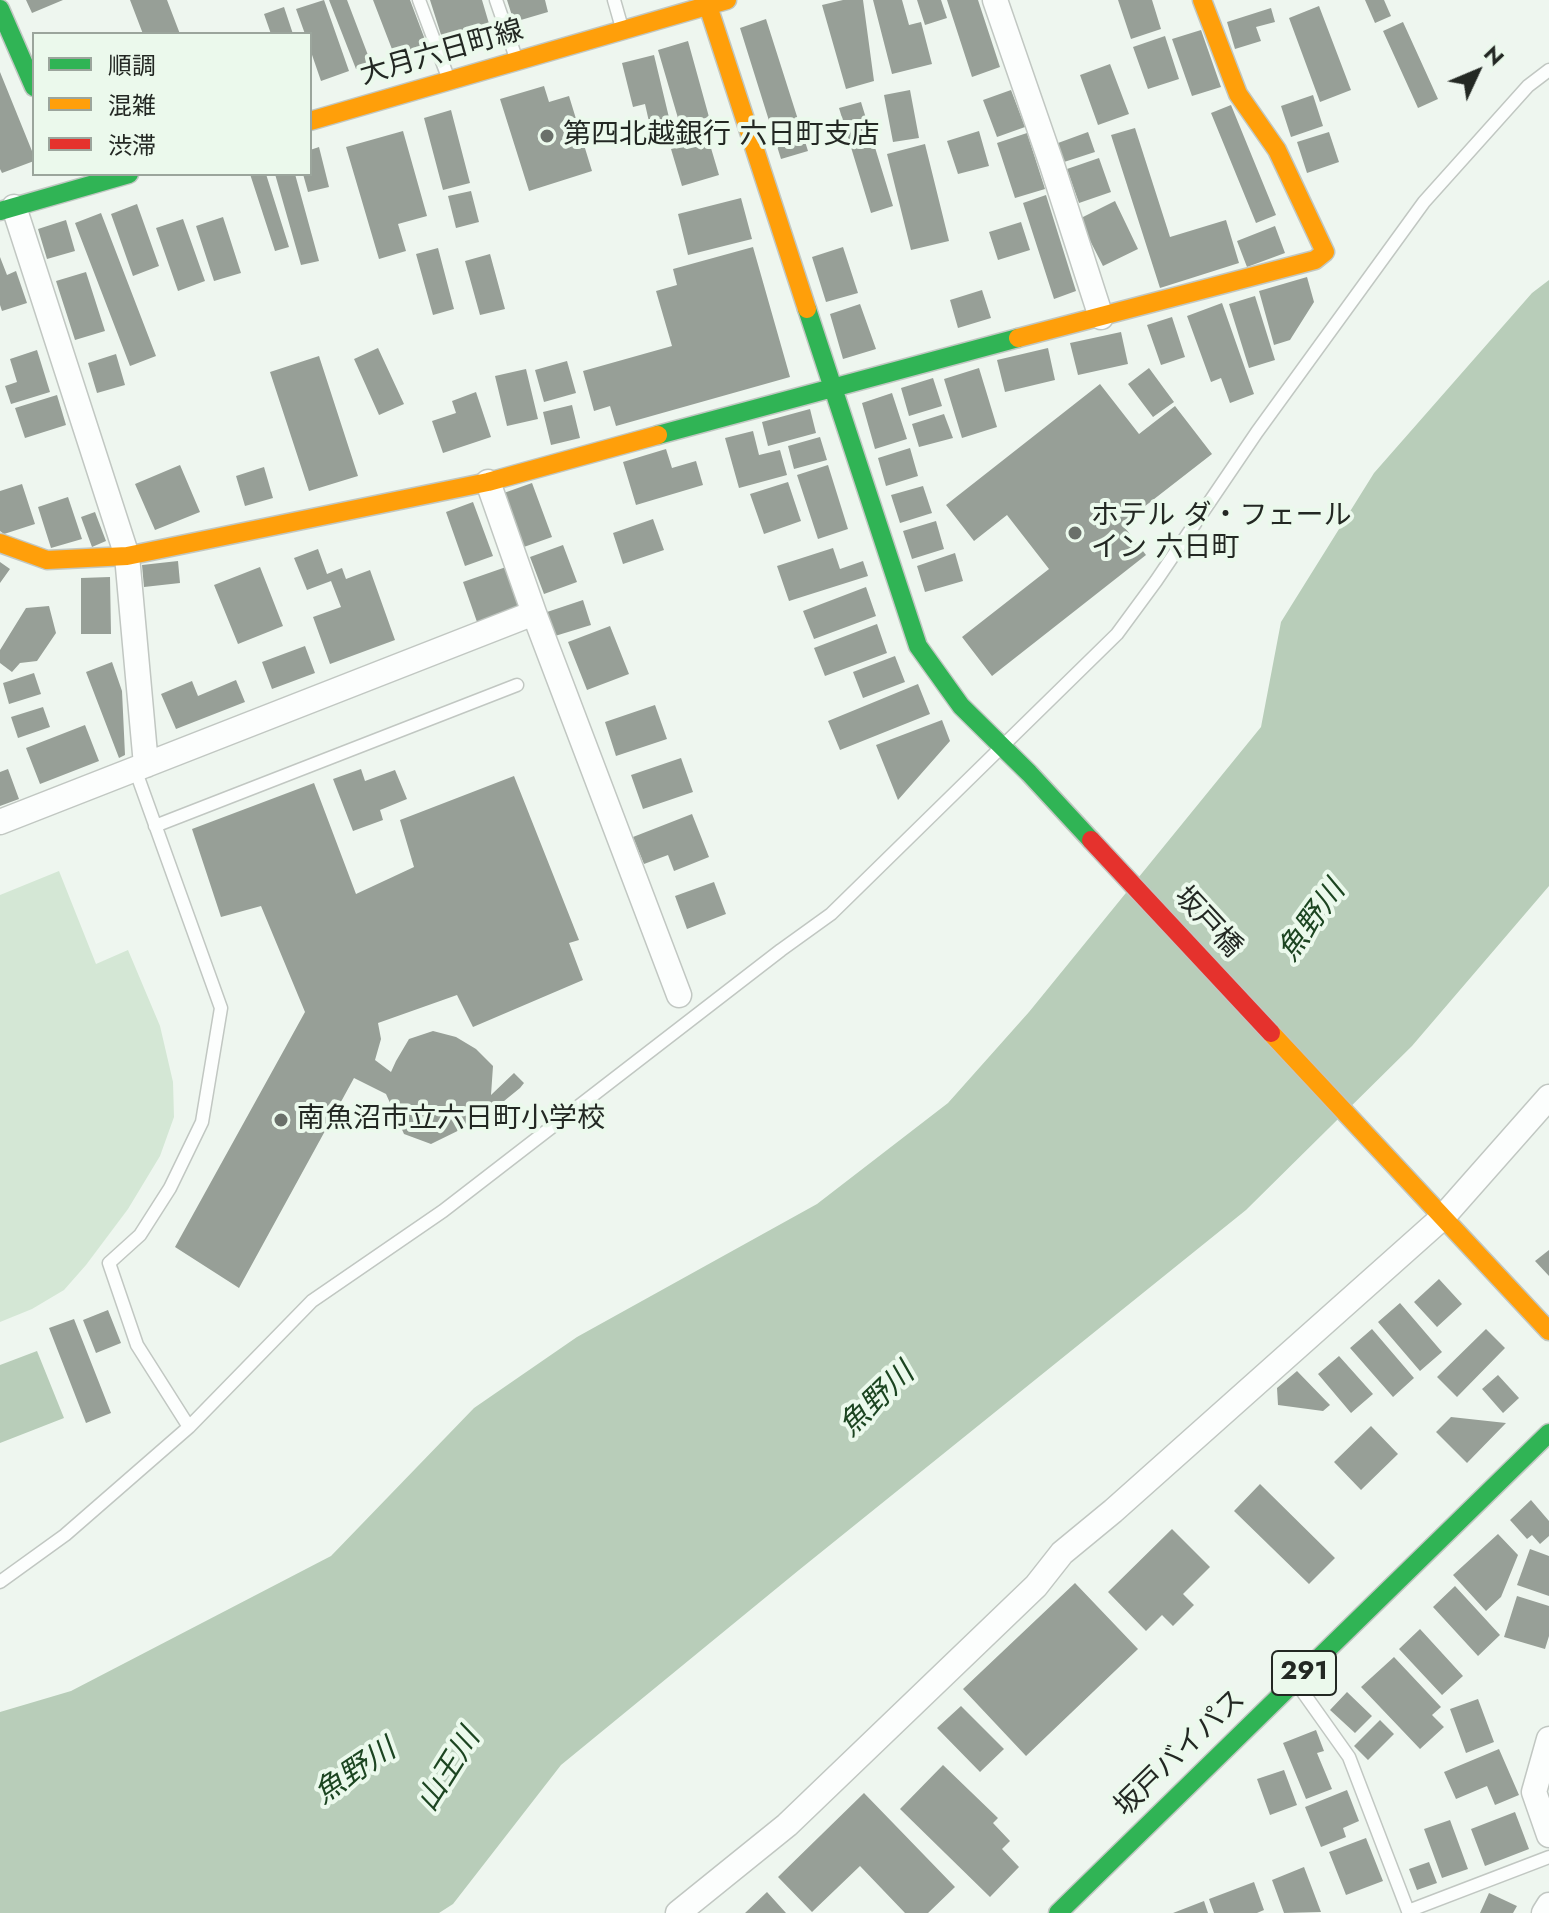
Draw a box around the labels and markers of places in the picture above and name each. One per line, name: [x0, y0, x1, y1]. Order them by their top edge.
place label: 第四北越銀行 六日町支店: [563, 119, 879, 153]
marker: 第四北越銀行 六日町支店: [538, 127, 556, 145]
place label: ホテル ダ・フェール イン 六日町: [1091, 500, 1351, 566]
marker: ホテル ダ・フェール イン 六日町: [1066, 524, 1084, 542]
place label: 南魚沼市立六日町小学校: [297, 1103, 605, 1137]
marker: 南魚沼市立六日町小学校: [272, 1111, 290, 1129]

